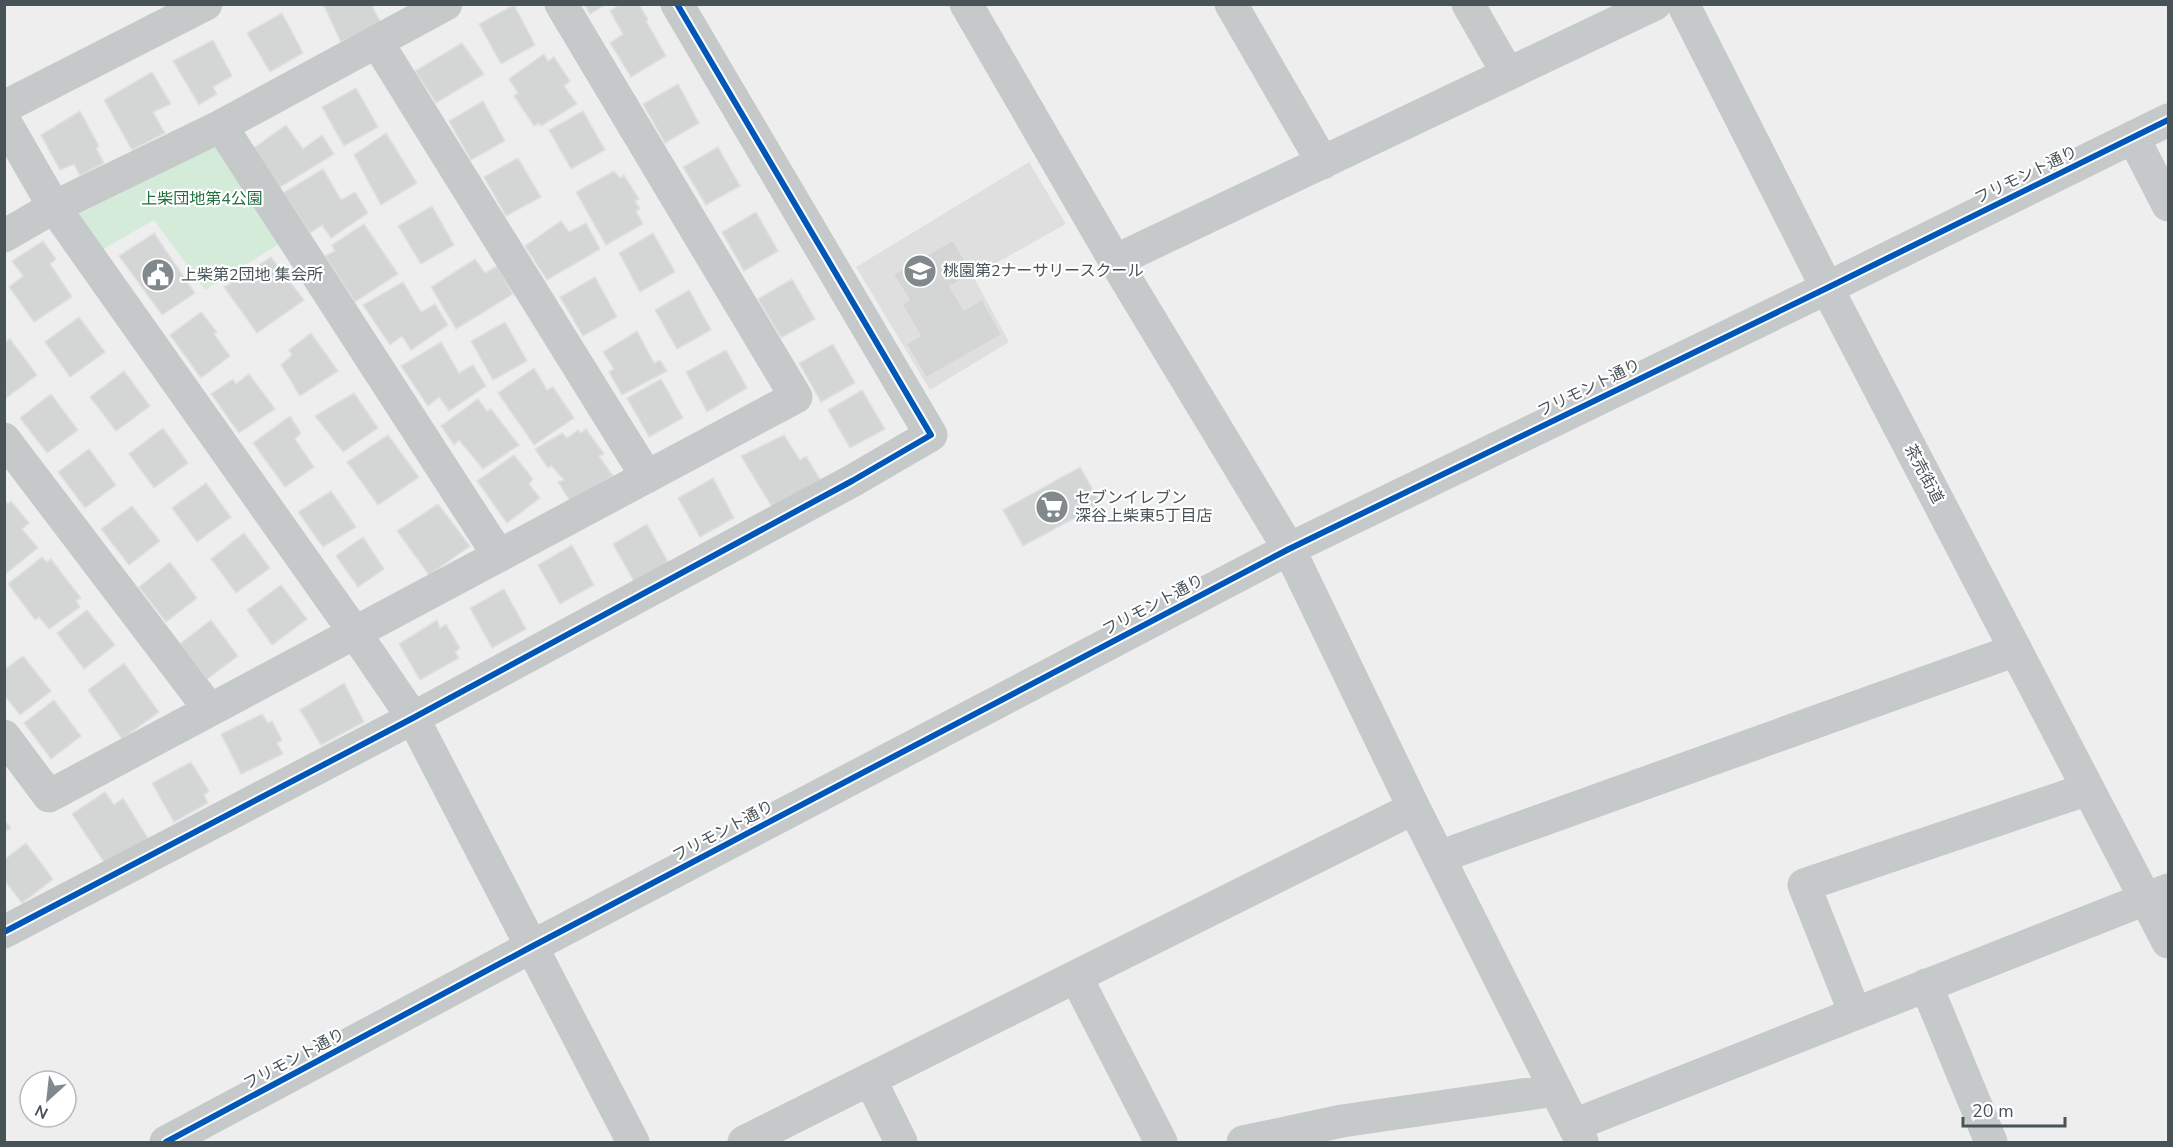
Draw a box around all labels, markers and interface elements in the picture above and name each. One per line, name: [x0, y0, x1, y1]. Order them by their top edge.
street label: フリモント通り: [1971, 141, 2081, 209]
park label: 上柴団地第4公園: [141, 188, 263, 210]
school or university icon: 桃園第2ナーサリースクール: [902, 253, 938, 289]
public building icon: 上柴第2団地 集会所: [140, 257, 176, 293]
place label: 桃園第2ナーサリースクール: [943, 260, 1143, 282]
place label: 上柴第2団地 集会所: [181, 264, 323, 286]
street label: フリモント通り: [1534, 354, 1644, 422]
street label: 茶売街道: [1899, 441, 1949, 507]
place label: セブンイレブン 深谷上柴東5丁目店: [1075, 487, 1213, 527]
supermarket icon: セブンイレブン 深谷上柴東5丁目店: [1034, 489, 1070, 525]
street label: フリモント通り: [1098, 569, 1208, 641]
street label: フリモント通り: [668, 795, 778, 867]
street label: フリモント通り: [239, 1023, 349, 1095]
north arrow: [18, 1069, 78, 1129]
scale bar: [1963, 1090, 2065, 1128]
text: N: [31, 1099, 52, 1124]
text: 20 m: [1972, 1099, 2014, 1123]

